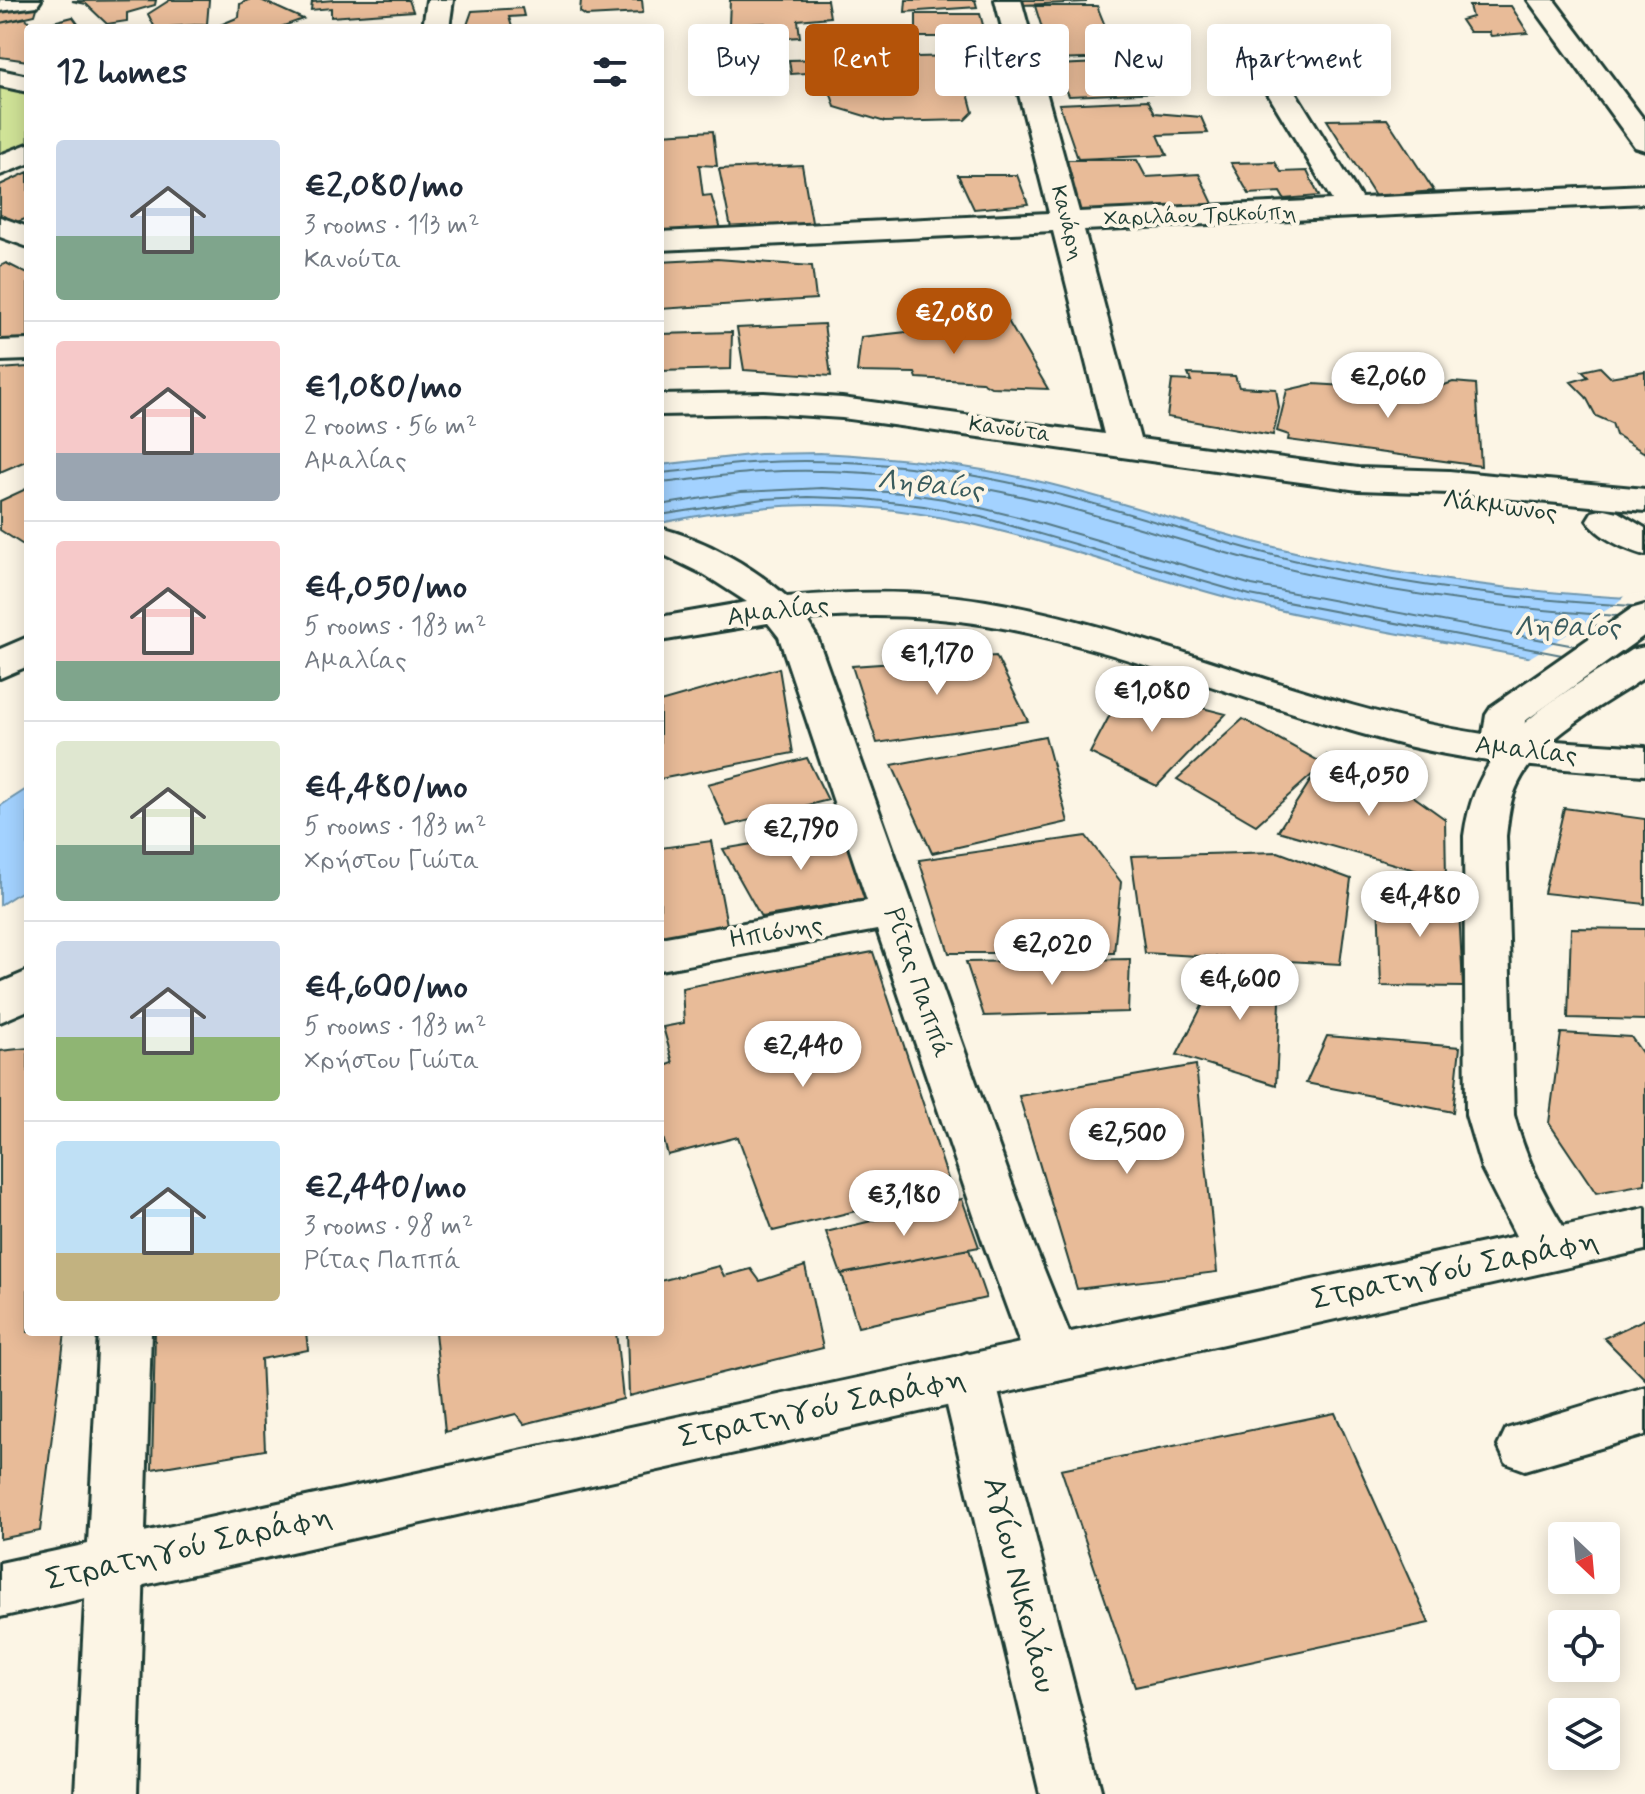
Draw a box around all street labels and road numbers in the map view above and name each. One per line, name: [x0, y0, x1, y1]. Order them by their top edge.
street label: Κανάρη: [1044, 182, 1090, 264]
street label: Χαριλάου Τρικούπη: [1103, 199, 1297, 233]
street label: Κανούτα: [967, 410, 1053, 450]
street label: Λάκμωνος: [1441, 483, 1559, 531]
street label: Αμαλίας: [725, 589, 831, 635]
street label: Αμαλίας: [1473, 729, 1579, 773]
street label: Ρίτας Παππά: [875, 903, 959, 1063]
street label: Ηπιόνης: [726, 908, 826, 958]
street label: Στρατηγού Σαράφη: [1308, 1219, 1602, 1321]
street label: Στρατηγού Σαράφη: [675, 1357, 969, 1459]
street label: Αγίου Νικολάου: [972, 1472, 1066, 1698]
street label: Στρατηγού Σαράφη: [42, 1495, 336, 1601]

